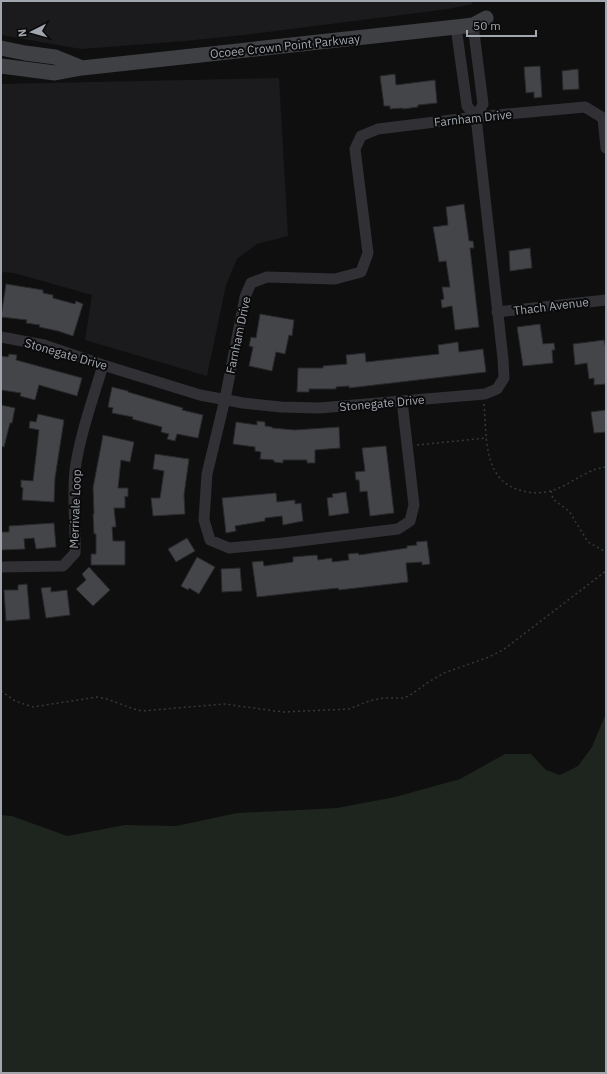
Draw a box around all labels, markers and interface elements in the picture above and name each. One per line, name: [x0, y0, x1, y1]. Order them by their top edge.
north arrow: [12, 12, 52, 52]
scale bar: [467, 12, 536, 38]
text: 50 m: [473, 18, 501, 33]
text: N: [15, 28, 29, 38]
street label: Ocoee Crown Point Parkway: [209, 31, 361, 61]
street label: Farnham Drive: [433, 106, 513, 130]
street label: Thach Avenue: [512, 294, 590, 318]
street label: Farnham Drive: [223, 295, 254, 375]
street label: Stonegate Drive: [23, 335, 110, 373]
street label: Stonegate Drive: [339, 392, 426, 414]
street label: Merrivale Loop: [66, 469, 84, 549]

